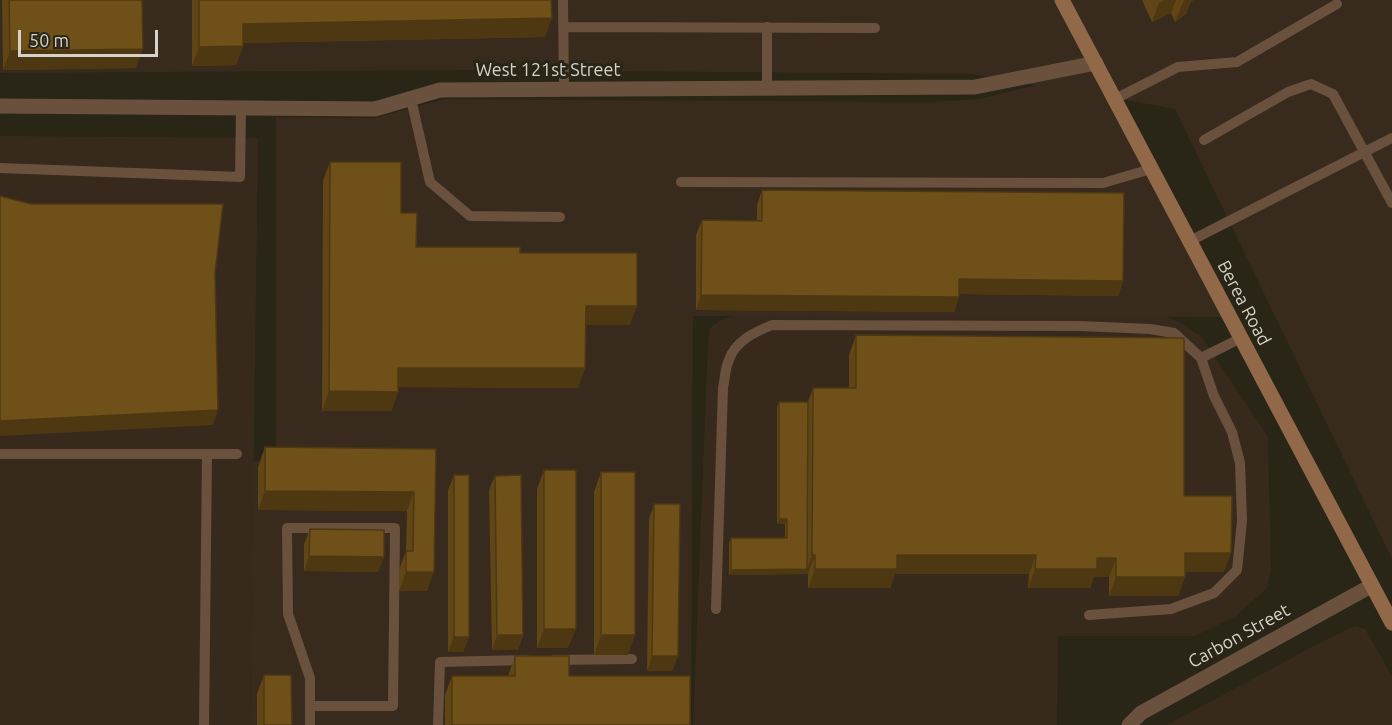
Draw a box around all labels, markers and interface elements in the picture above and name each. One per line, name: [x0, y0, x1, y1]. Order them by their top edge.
scale bar: [21, 18, 160, 56]
text: 50 m: [29, 30, 69, 50]
street label: West 121st Street: [475, 59, 621, 81]
street label: Berea Road: [1213, 257, 1275, 349]
street label: Carbon Street: [1184, 599, 1294, 673]

